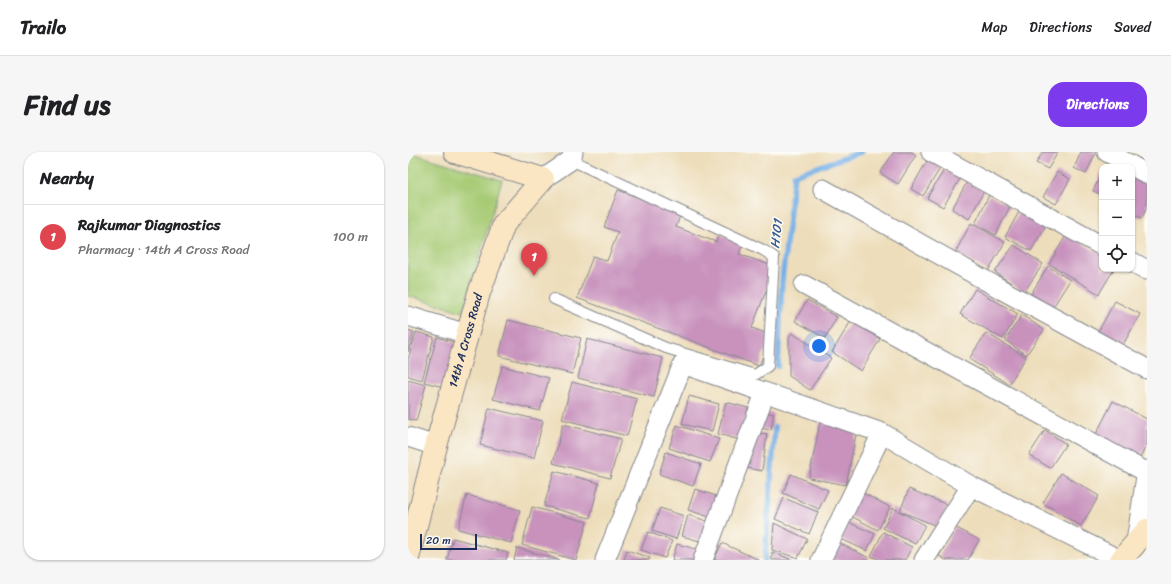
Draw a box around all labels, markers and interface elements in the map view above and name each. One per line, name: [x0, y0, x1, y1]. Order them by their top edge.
text: Trailo: [20, 11, 66, 44]
text: Map: [981, 15, 1007, 40]
text: Directions: [1029, 15, 1092, 40]
text: Saved: [1114, 15, 1151, 40]
text: Find us: [24, 80, 111, 129]
button: Directions: [1048, 82, 1147, 127]
text: Nearby: [40, 163, 94, 193]
map controls: [1099, 164, 1135, 272]
button: +: [1099, 164, 1135, 200]
button: −: [1099, 200, 1135, 236]
text: Rajkumar Diagnostics: [78, 212, 220, 238]
water label: H101: [763, 216, 789, 249]
text: 1: [50, 225, 56, 248]
text: 100 m: [333, 225, 368, 248]
button: locate: [1099, 236, 1135, 272]
text: Pharmacy · 14th A Cross Road: [78, 238, 249, 261]
pin: 1: [521, 243, 547, 276]
street label: 14th A Cross Road: [442, 290, 490, 390]
your location: [809, 336, 829, 356]
text: 20 m: [426, 531, 451, 550]
scale bar: [420, 532, 477, 551]

